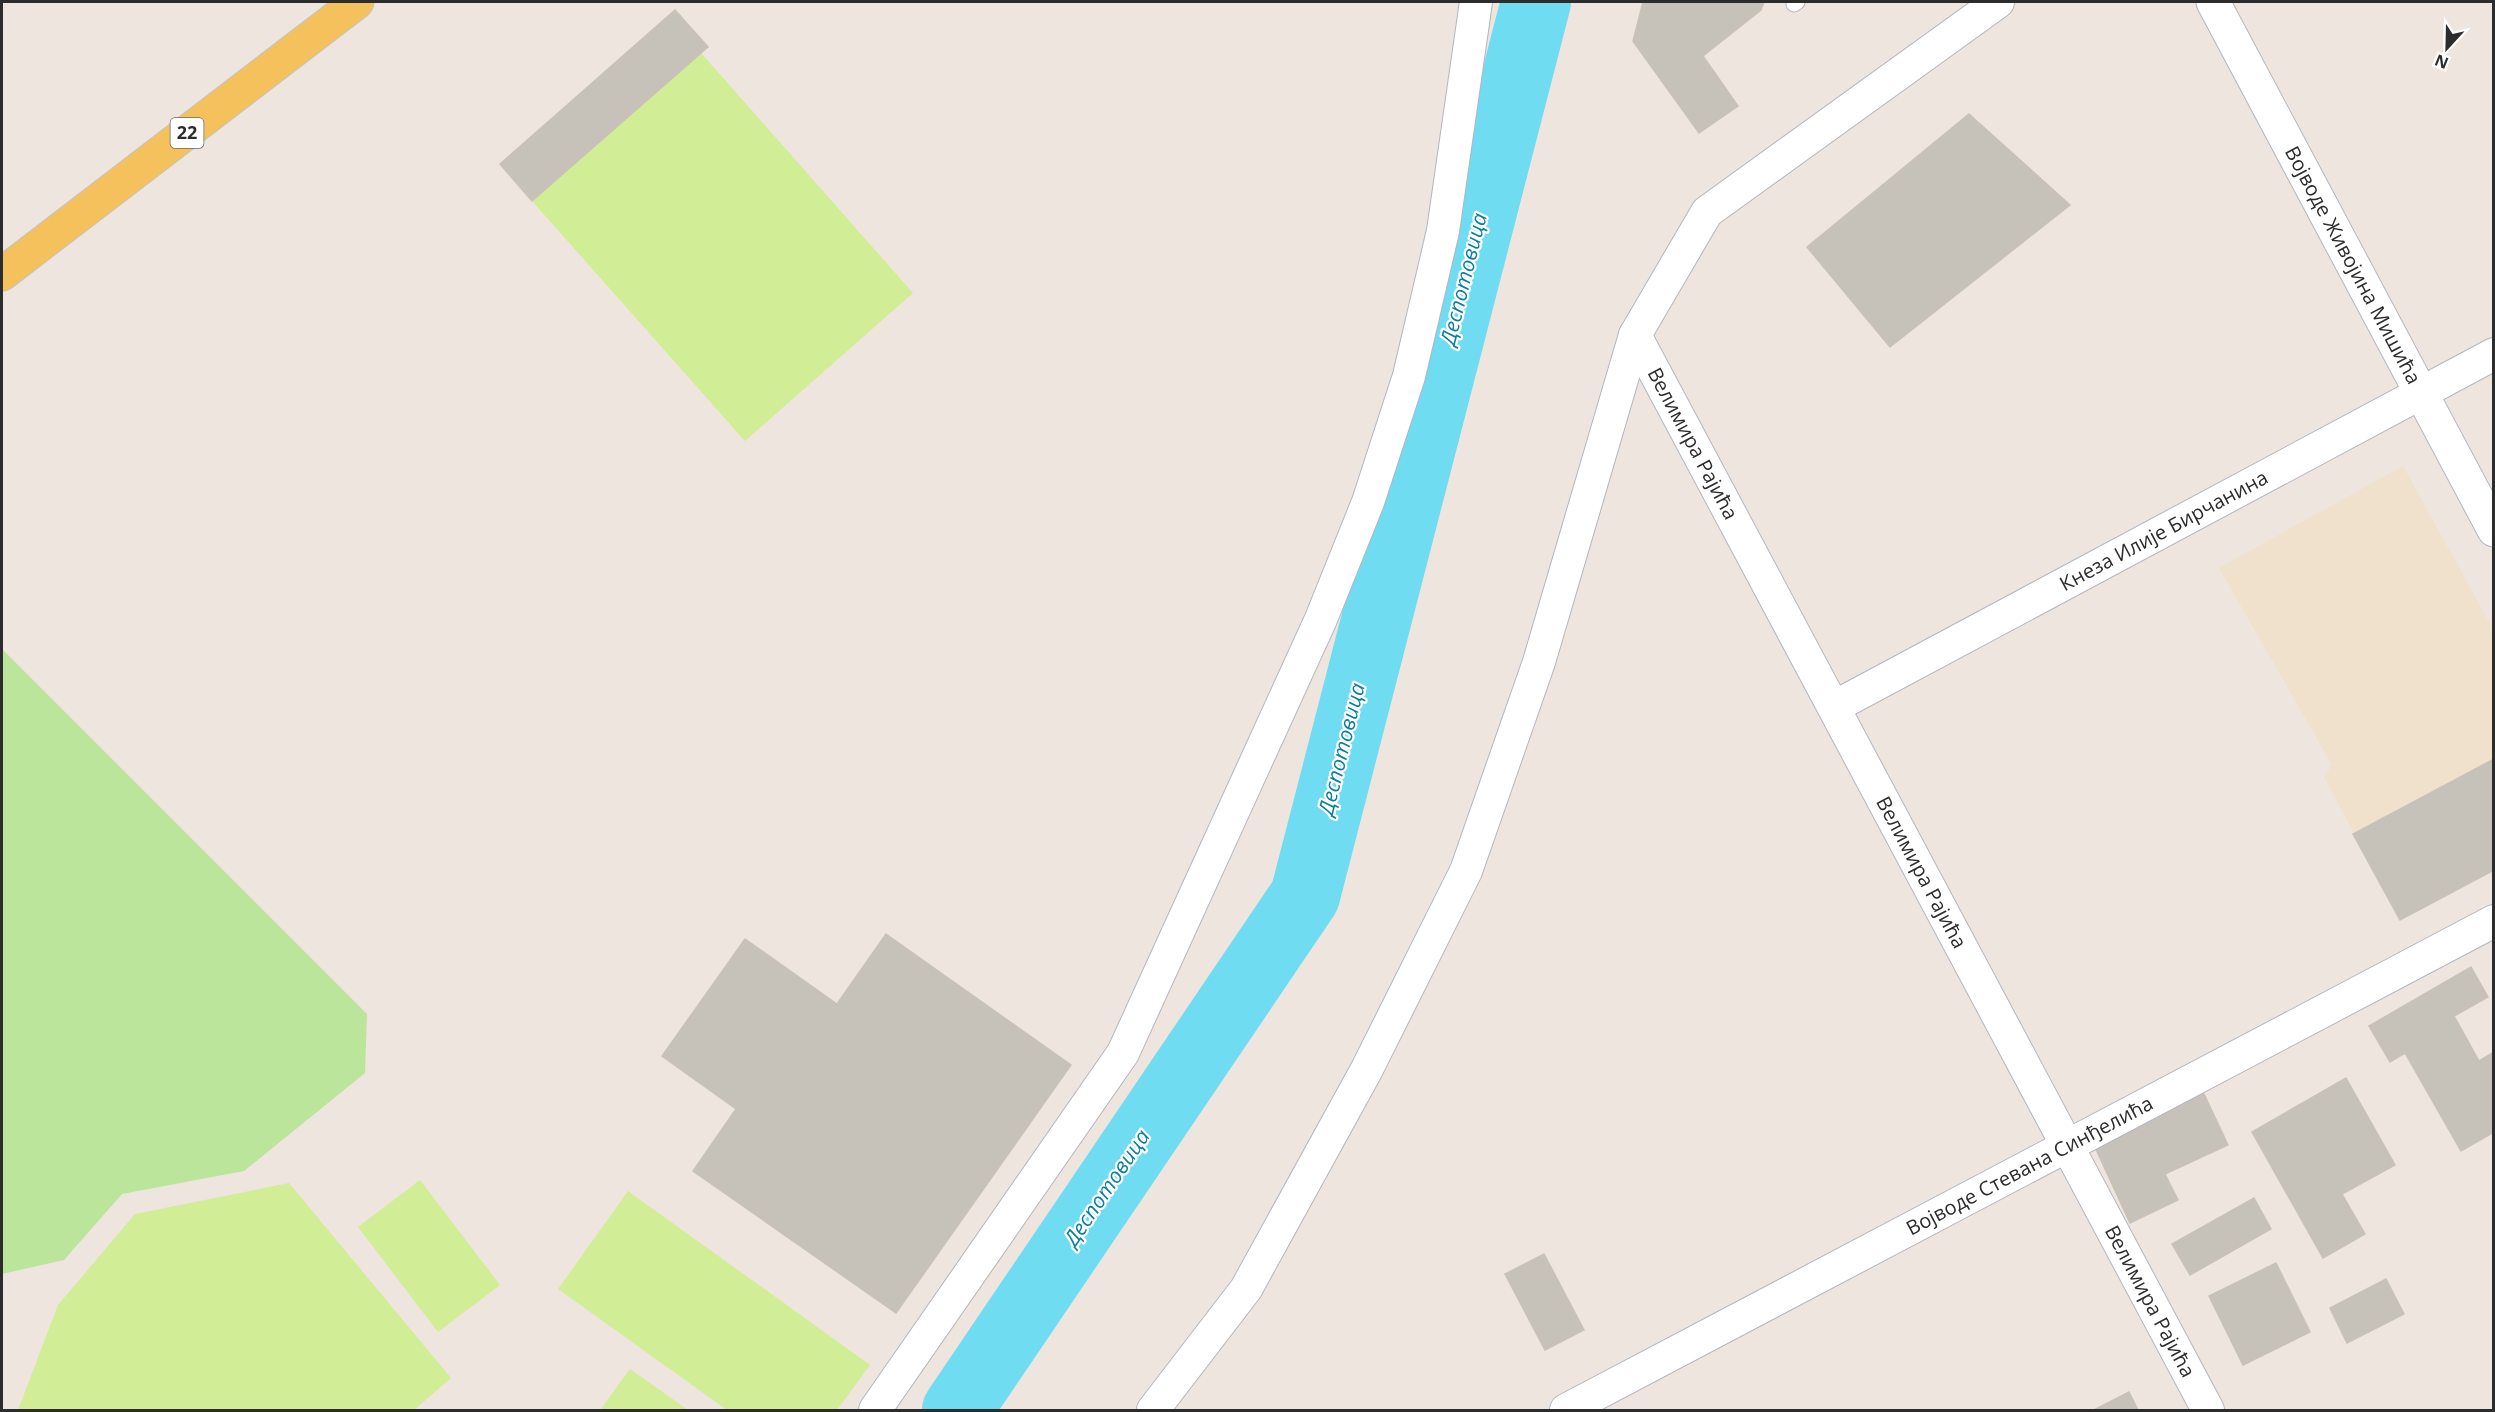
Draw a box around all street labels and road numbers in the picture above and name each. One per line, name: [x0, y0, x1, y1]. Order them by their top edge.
road number: 22: [170, 118, 204, 148]
street label: Војводе Живојина Мишића: [2279, 141, 2428, 389]
street label: Велимира Рајића: [1642, 363, 1745, 524]
street label: Кнеза Илије Бирчанина: [2055, 463, 2272, 597]
street label: Велимира Рајића: [1870, 791, 1973, 953]
street label: Војводе Стевана Синђелића: [1901, 1089, 2157, 1241]
street label: Велимира Рајића: [2099, 1220, 2202, 1382]

